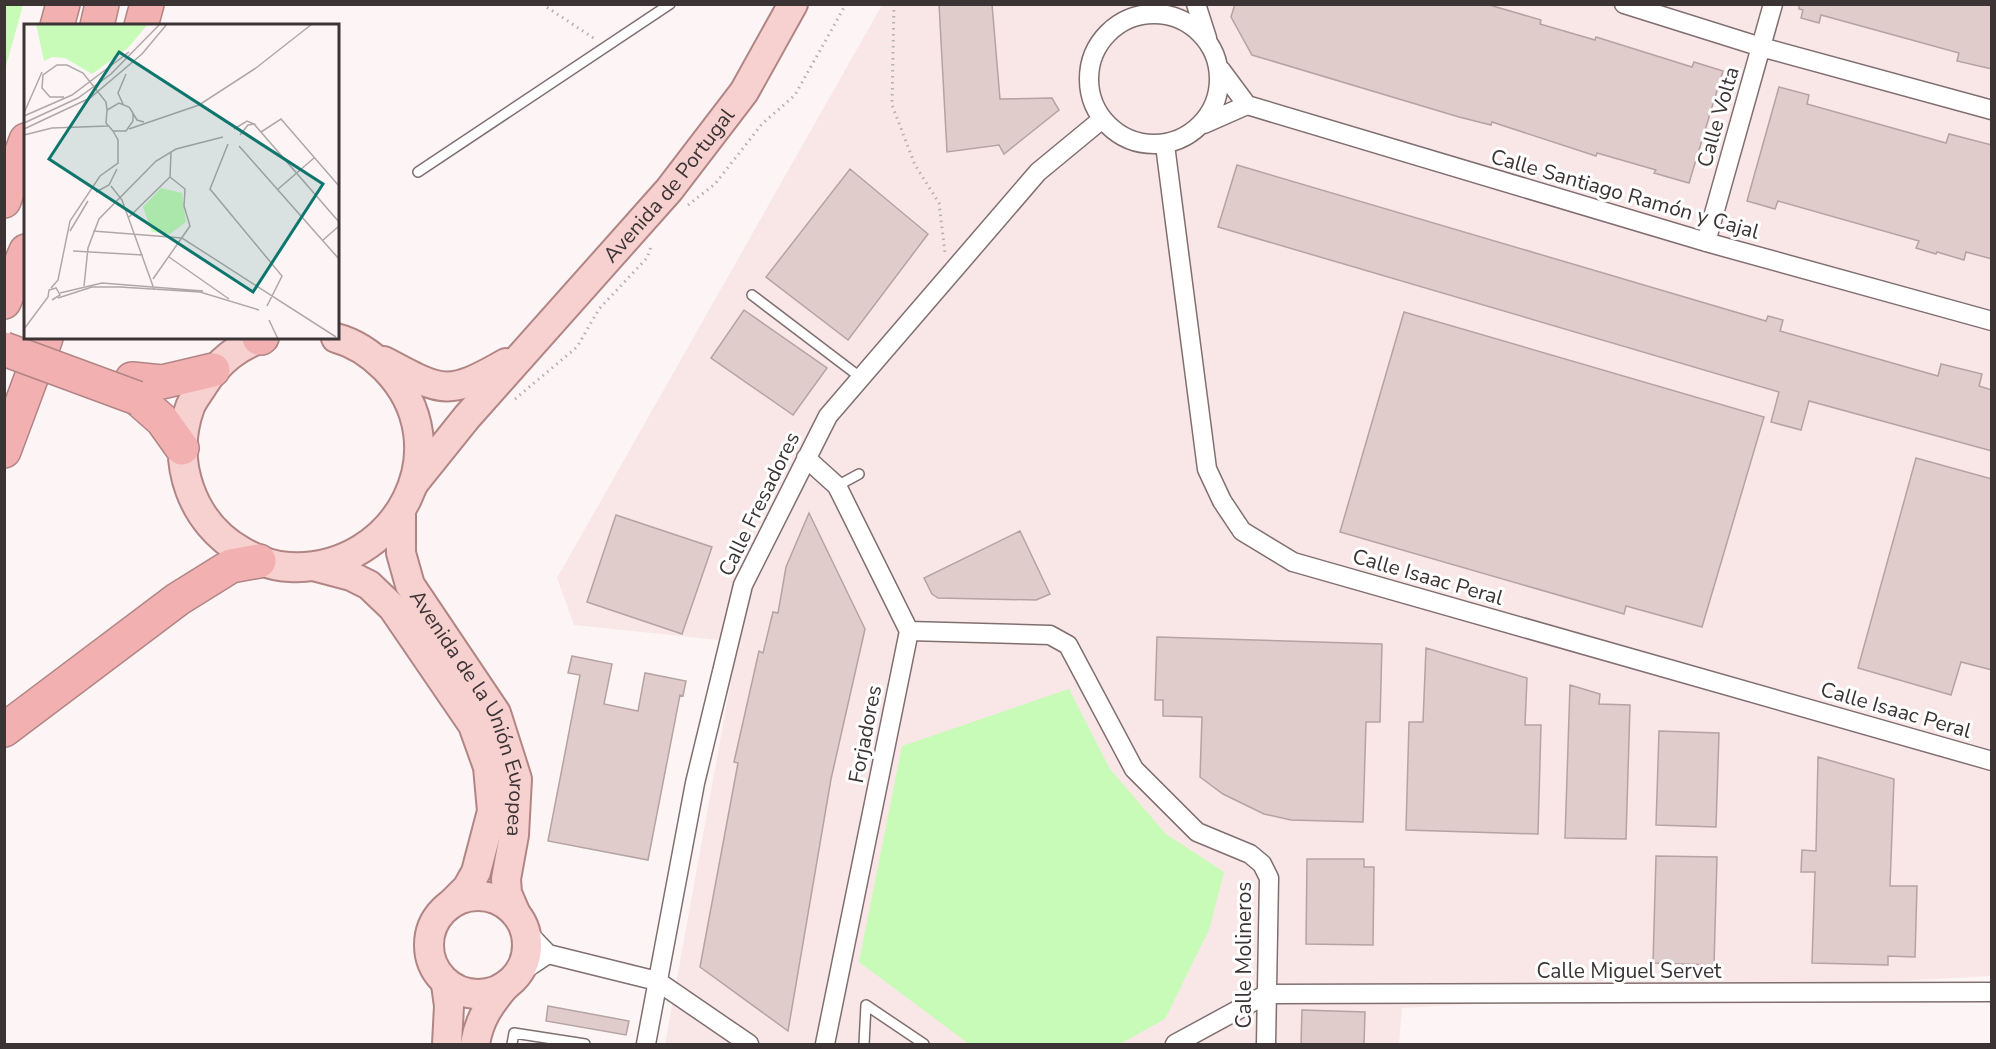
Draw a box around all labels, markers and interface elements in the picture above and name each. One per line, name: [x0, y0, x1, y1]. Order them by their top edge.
inset map: [24, 24, 339, 339]
street label: Calle Volta: [1690, 64, 1746, 170]
street label: Avenida de Portugal: [597, 102, 741, 269]
street label: Calle Santiago Ramón y Cajal: [1488, 142, 1763, 246]
street label: Calle Fresadores: [712, 427, 806, 581]
street label: Calle Isaac Peral: [1349, 542, 1507, 612]
street label: Avenida de la Unión Europea: [403, 584, 532, 837]
street label: Calle Isaac Peral: [1817, 675, 1975, 745]
street label: Forjadores: [842, 683, 888, 785]
street label: Calle Molineros: [1230, 882, 1258, 1028]
street label: Calle Miguel Servet: [1537, 957, 1722, 985]

